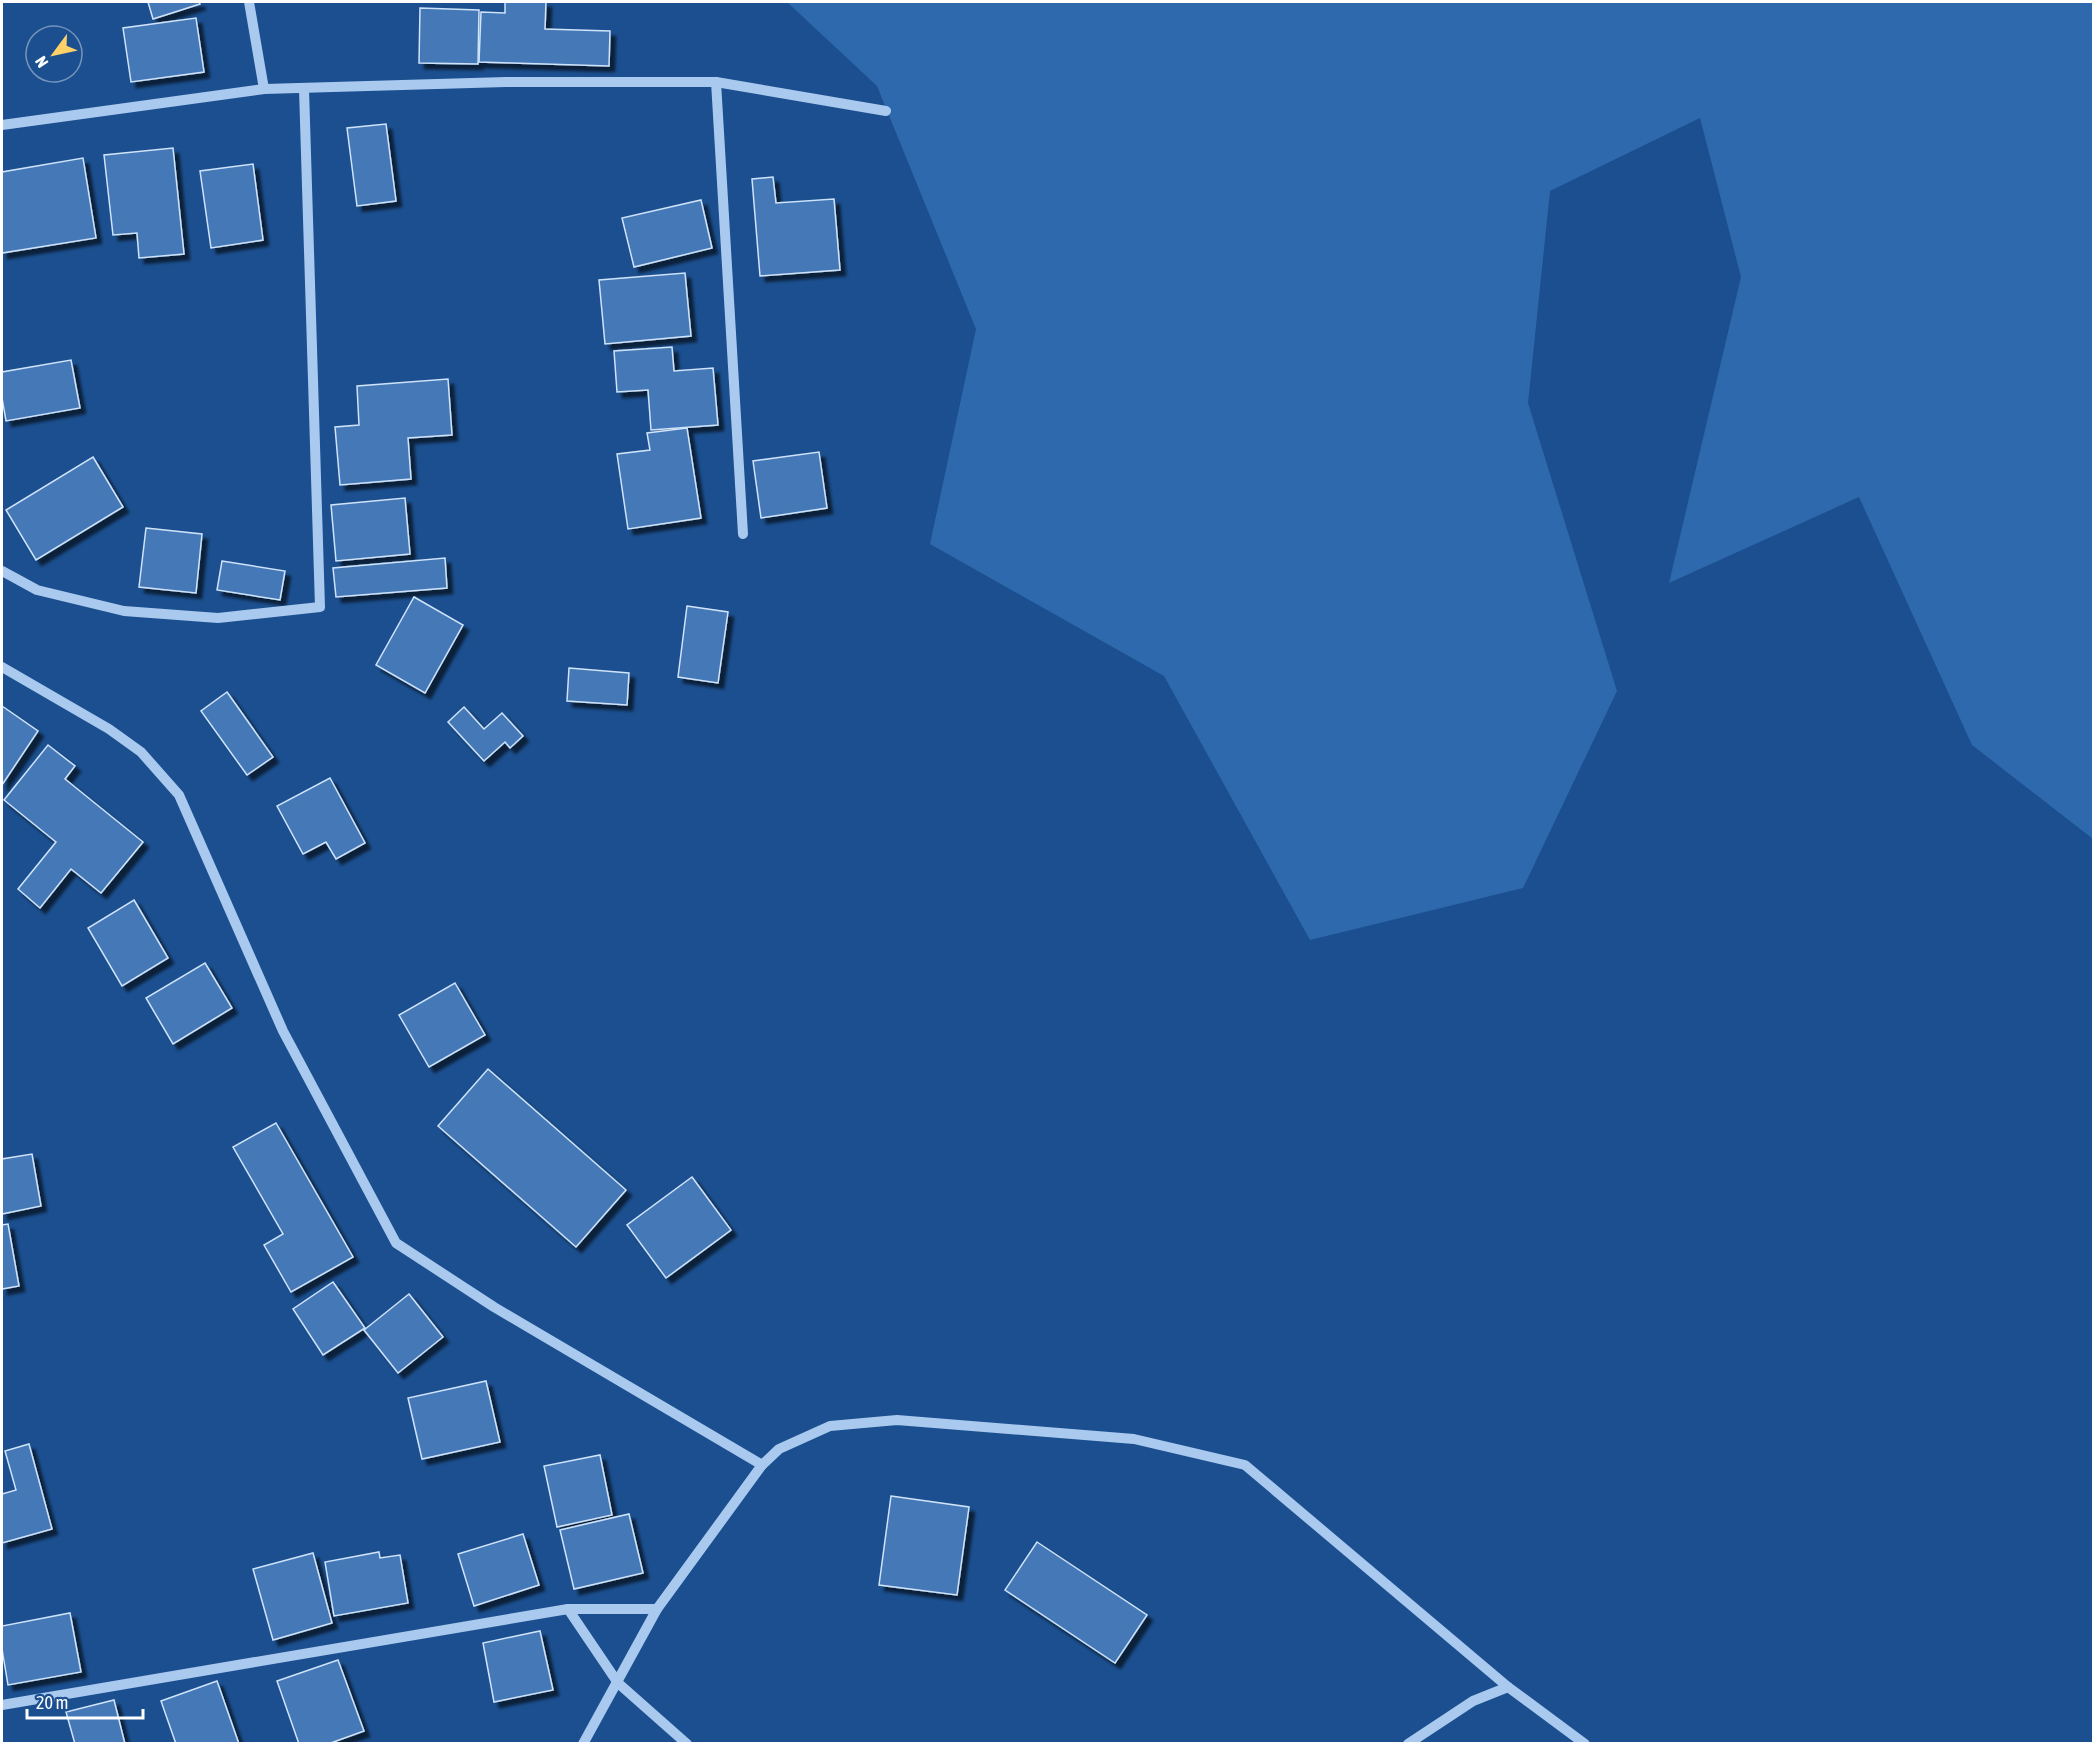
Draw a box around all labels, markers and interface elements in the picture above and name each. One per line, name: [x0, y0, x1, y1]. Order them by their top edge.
north arrow: [24, 24, 84, 84]
text: N: [31, 53, 52, 71]
scale bar: [27, 1682, 142, 1720]
text: 20 m: [36, 1692, 68, 1713]

